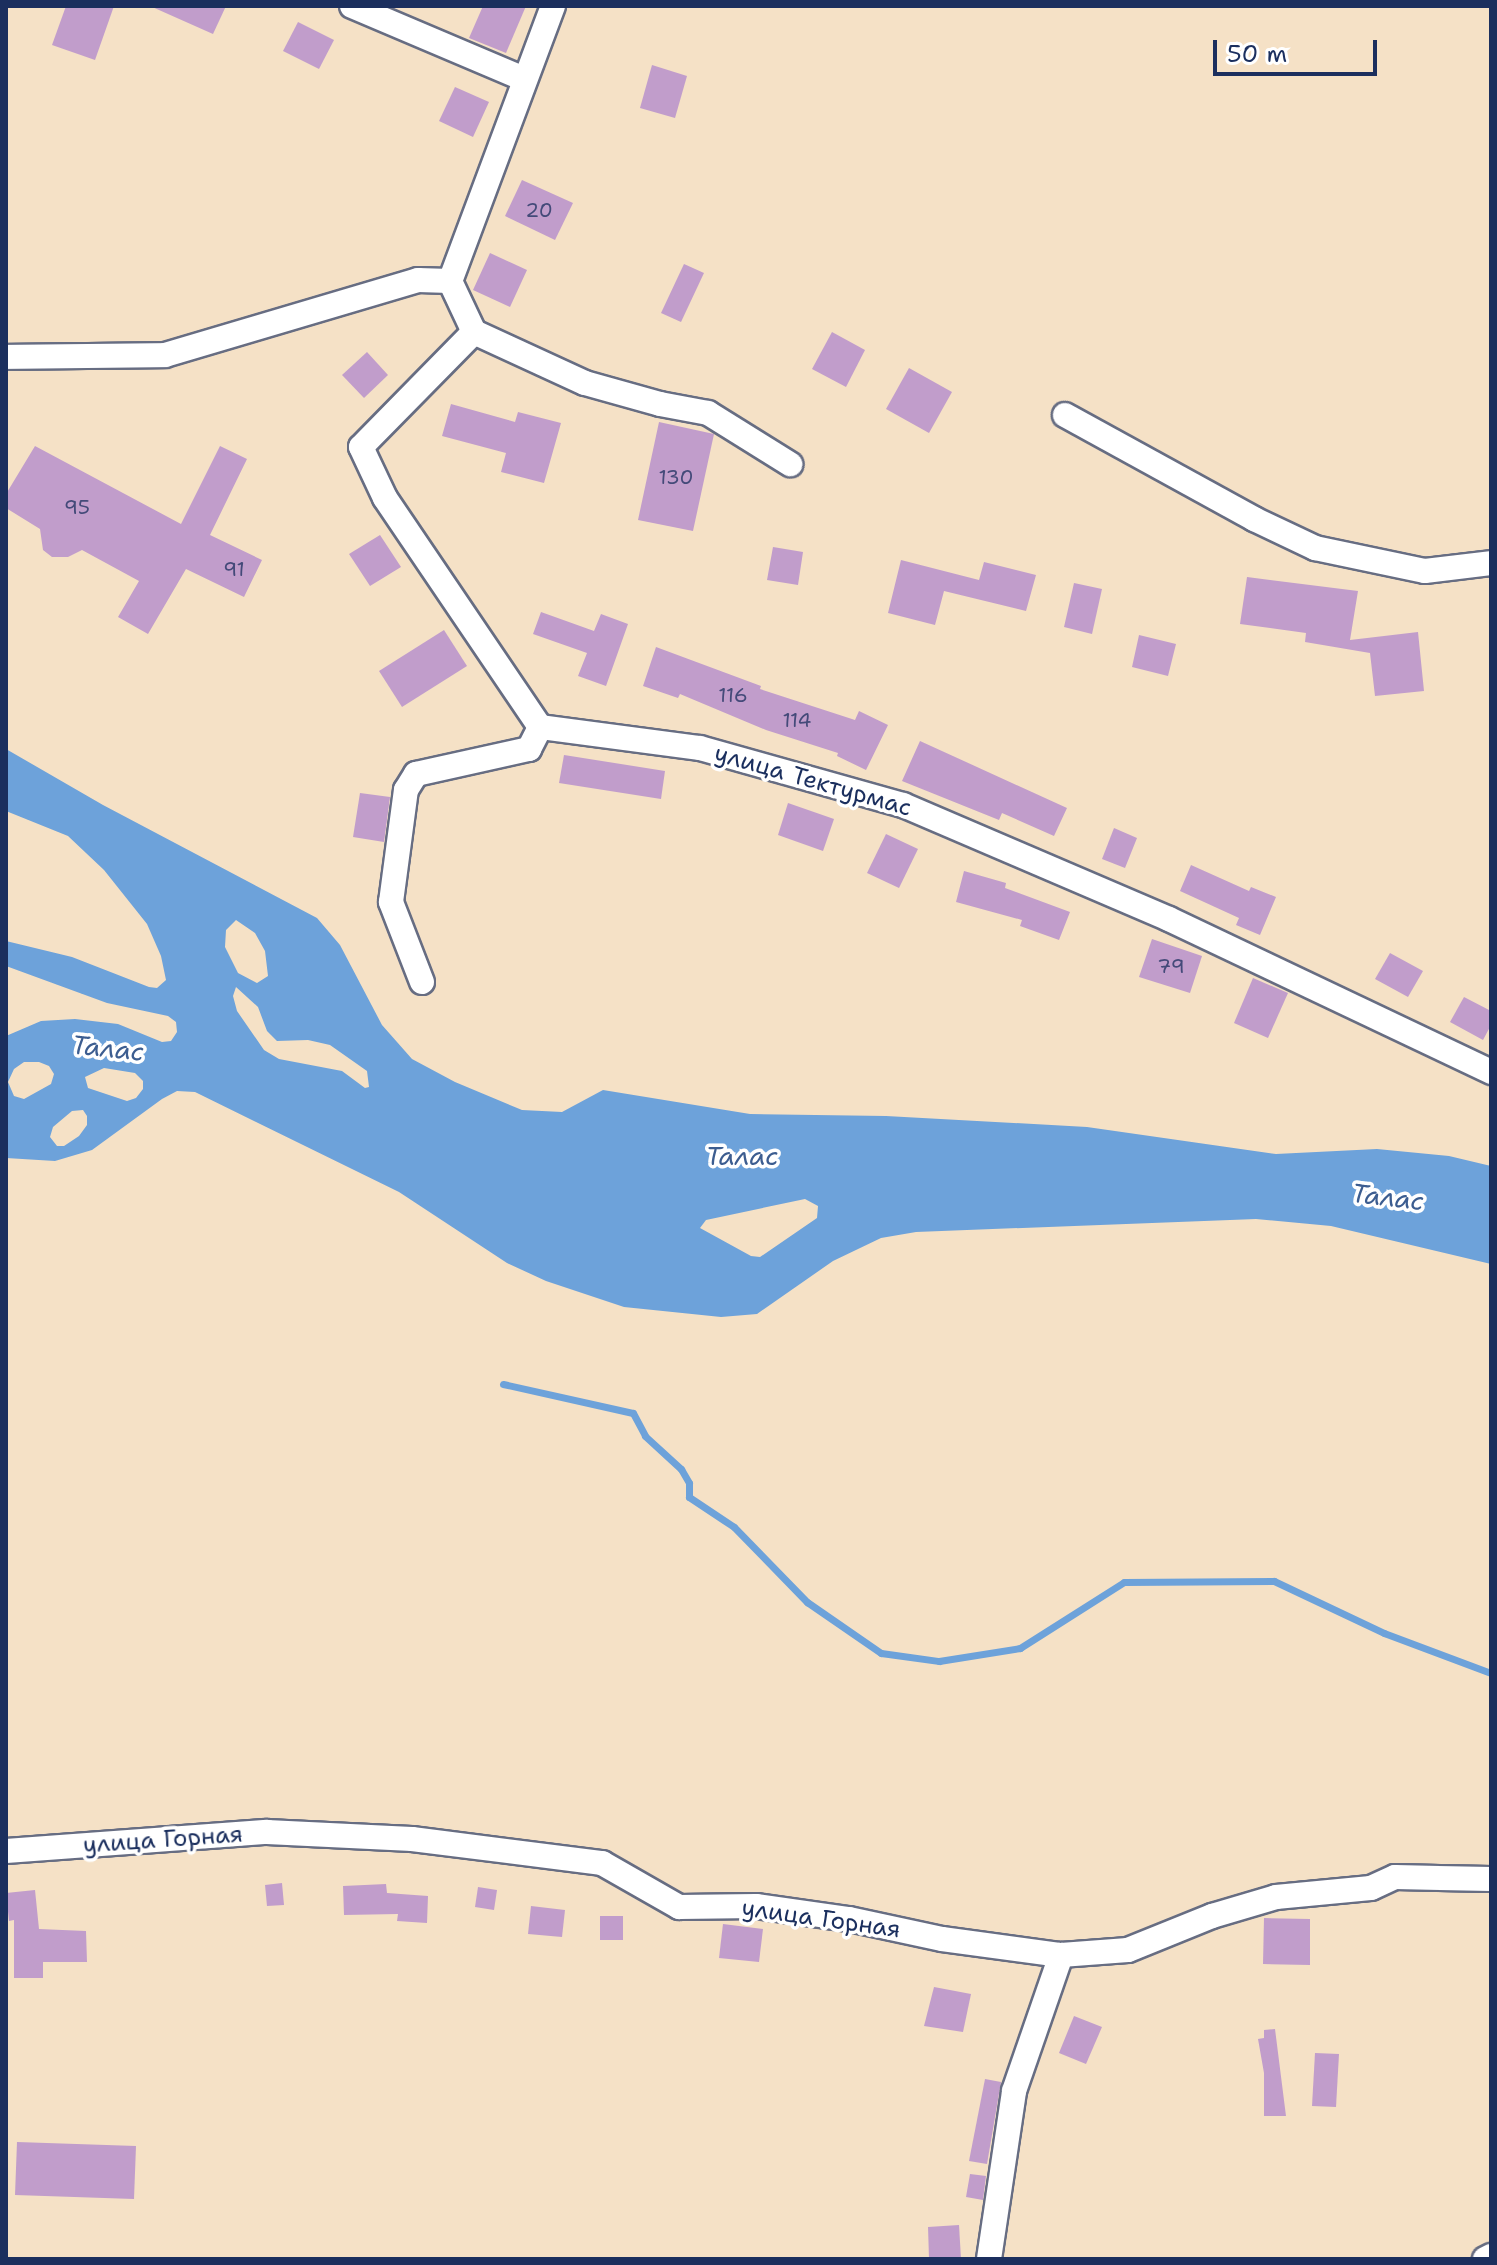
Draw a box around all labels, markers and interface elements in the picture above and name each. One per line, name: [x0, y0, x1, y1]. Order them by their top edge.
scale bar: [1217, 24, 1381, 74]
text: 50 m: [1227, 38, 1287, 70]
house number: 20: [525, 198, 553, 222]
house number: 130: [658, 465, 694, 489]
house number: 95: [64, 495, 90, 519]
house number: 91: [223, 557, 245, 581]
house number: 116: [718, 683, 748, 707]
house number: 114: [782, 708, 812, 732]
street label: улица Тектурмас: [711, 739, 915, 823]
house number: 79: [1157, 954, 1185, 978]
water label: Талас: [70, 1029, 146, 1067]
water label: Талас: [706, 1140, 778, 1172]
water label: Талас: [1350, 1177, 1426, 1217]
street label: улица Горная: [82, 1820, 244, 1860]
street label: улица Горная: [740, 1894, 902, 1944]

